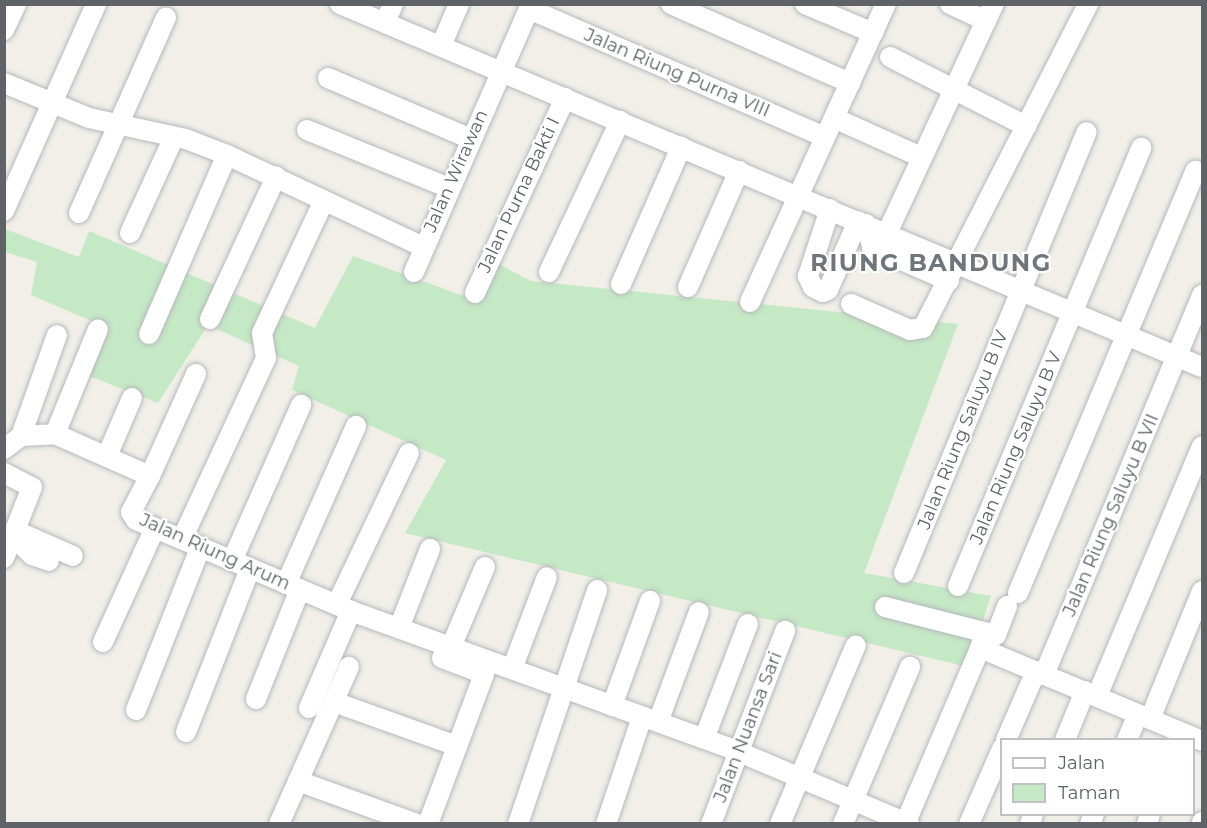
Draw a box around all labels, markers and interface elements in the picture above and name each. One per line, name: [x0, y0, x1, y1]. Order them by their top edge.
street label: Jalan Riung Purna VIII: [581, 24, 773, 122]
street label: Jalan Wirawan: [419, 106, 493, 236]
street label: Jalan Purna Bakti I: [474, 114, 564, 276]
district label: RIUNG BANDUNG: [810, 249, 1052, 277]
street label: Jalan Riung Saluyu B IV: [913, 328, 1013, 532]
street label: Jalan Riung Saluyu B V: [966, 348, 1066, 548]
street label: Jalan Riung Saluyu B VII: [1059, 411, 1163, 619]
street label: Jalan Riung Arum: [136, 509, 294, 595]
street label: Jalan Nuansa Sari: [709, 649, 787, 805]
legend: [1000, 738, 1195, 816]
text: Jalan: [1058, 752, 1105, 774]
text: Taman: [1058, 782, 1120, 804]

